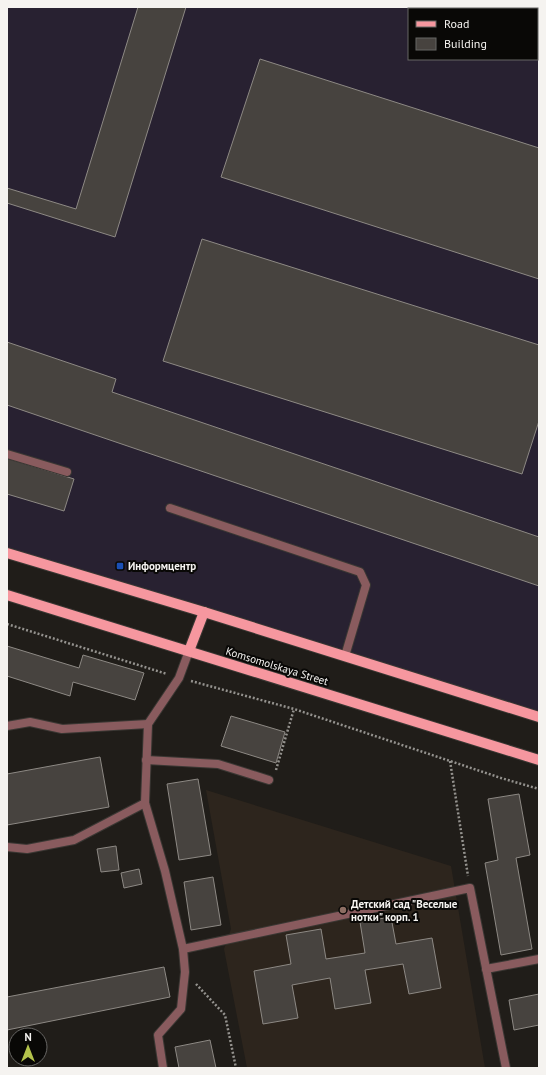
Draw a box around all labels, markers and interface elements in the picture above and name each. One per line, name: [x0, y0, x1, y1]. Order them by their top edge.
legend: [408, 8, 538, 60]
text: Road: [444, 16, 469, 31]
text: Building: [444, 36, 487, 51]
place label: Информцентр: [128, 559, 196, 573]
marker: Информцентр: [115, 561, 125, 571]
street label: Komsomolskaya Street: [224, 644, 330, 688]
place label: Детский сад "Веселые нотки" корп. 1: [351, 897, 458, 924]
marker: Детский сад "Веселые нотки" корп. 1: [338, 905, 348, 915]
north arrow: [8, 1027, 48, 1067]
text: N: [24, 1030, 32, 1044]

